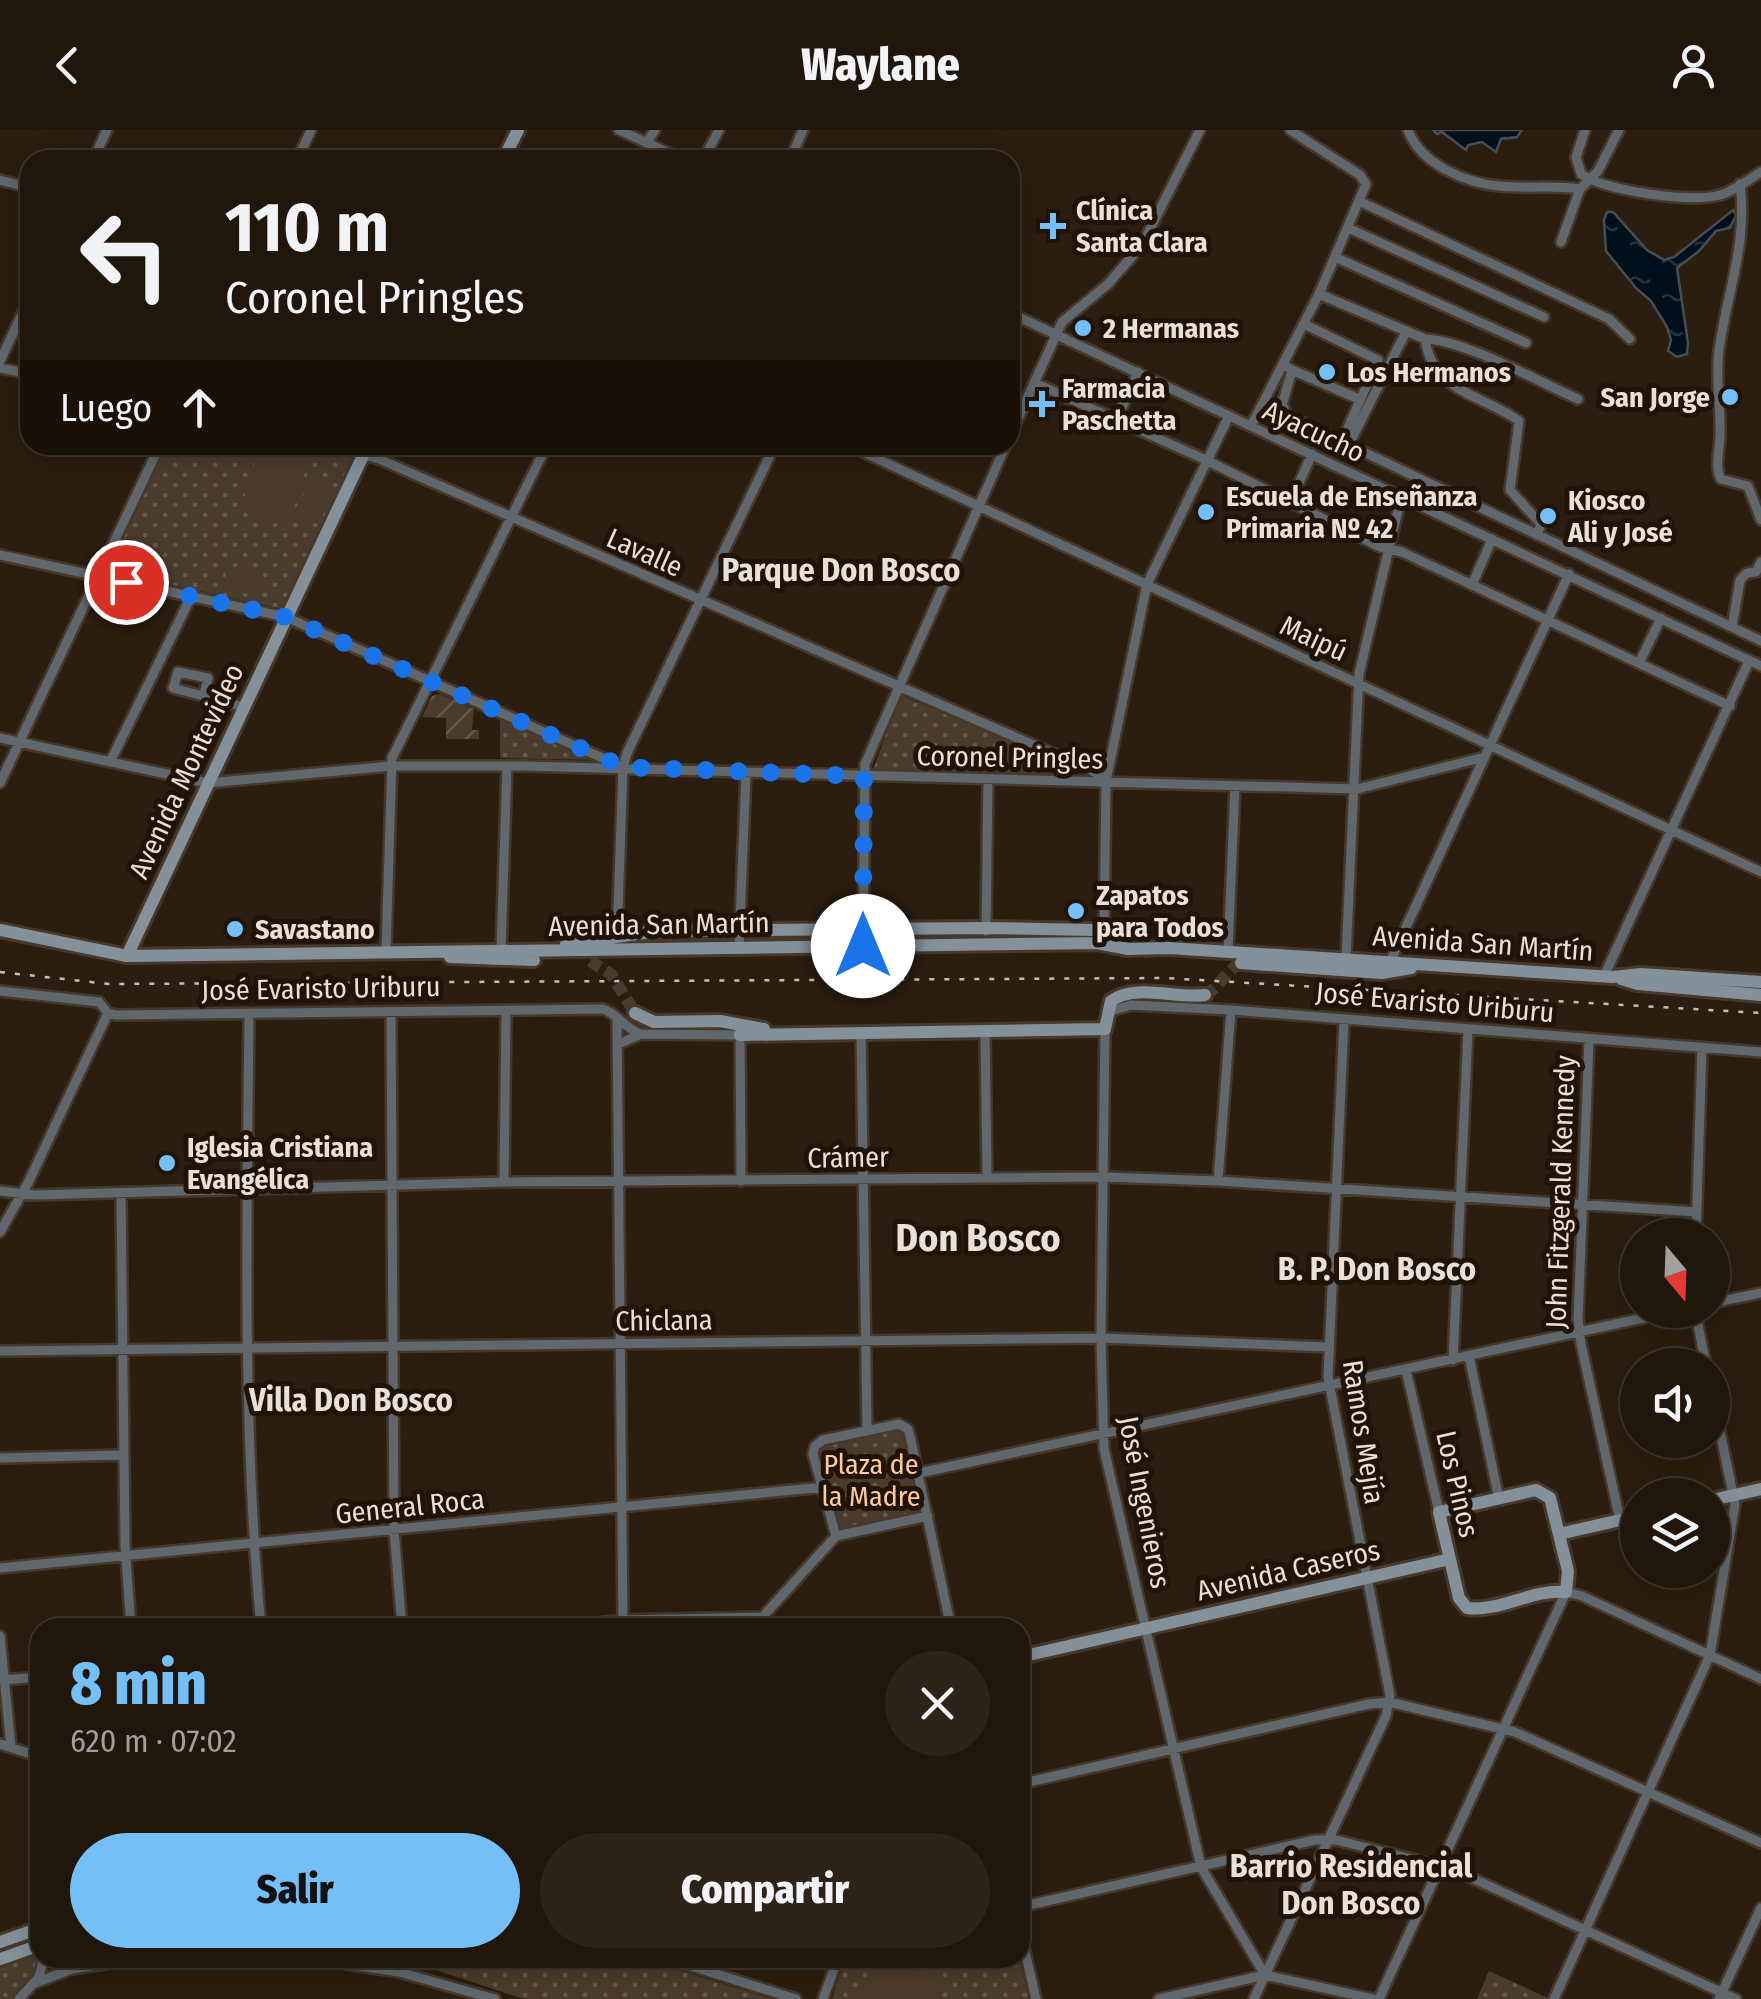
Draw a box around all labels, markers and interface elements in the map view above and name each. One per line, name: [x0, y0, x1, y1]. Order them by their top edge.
icon: back: [40, 38, 95, 93]
text: Waylane: [801, 38, 960, 92]
icon: person: [1666, 38, 1721, 93]
text: 110 m: [225, 186, 389, 270]
icon: left: [60, 190, 190, 320]
place label: Clínica Santa Clara: [1076, 194, 1208, 259]
marker: Clínica Santa Clara: [1040, 213, 1066, 239]
text: Coronel Pringles: [225, 271, 525, 325]
place label: 2 Hermanas: [1102, 312, 1239, 345]
marker: 2 Hermanas: [1072, 317, 1094, 339]
place label: Los Hermanos: [1347, 356, 1511, 389]
marker: Los Hermanos: [1316, 361, 1338, 383]
place label: Farmacia Paschetta: [1062, 372, 1176, 437]
icon: ahead: [172, 380, 227, 435]
place label: San Jorge: [1601, 381, 1710, 414]
text: Luego: [60, 385, 152, 431]
marker: San Jorge: [1719, 386, 1741, 408]
marker: Farmacia Paschetta: [1031, 393, 1053, 415]
street label: Ayacucho: [1258, 394, 1370, 469]
place label: Escuela de Enseñanza Primaria Nº 42: [1226, 480, 1477, 545]
place label: Kiosco Ali y José: [1567, 484, 1673, 549]
marker: Escuela de Enseñanza Primaria Nº 42: [1195, 501, 1217, 523]
marker: Kiosco Ali y José: [1537, 505, 1559, 527]
street label: Lavalle: [602, 521, 688, 584]
pin: [84, 540, 169, 625]
district label: Parque Don Bosco: [722, 551, 960, 589]
icon: arrive: [99, 555, 154, 610]
street label: Maipú: [1275, 609, 1353, 668]
street label: Avenida Montevideo: [122, 659, 251, 884]
street label: Coronel Pringles: [916, 739, 1104, 776]
place label: Zapatos para Todos: [1096, 879, 1224, 944]
position arrow: [811, 894, 915, 998]
marker: Zapatos para Todos: [1065, 900, 1087, 922]
street label: Avenida San Martín: [548, 906, 770, 943]
place label: Savastano: [255, 913, 375, 946]
marker: Savastano: [224, 918, 246, 940]
street label: Avenida San Martín: [1371, 919, 1595, 968]
street label: José Evaristo Uriburu: [201, 970, 441, 1007]
street label: José Evaristo Uriburu: [1314, 976, 1556, 1029]
street label: John Fitzgerald Kennedy: [1539, 1054, 1582, 1329]
place label: Iglesia Cristiana Evangélica: [187, 1131, 373, 1196]
street label: Crámer: [807, 1140, 889, 1175]
marker: Iglesia Cristiana Evangélica: [156, 1152, 178, 1174]
district label: Don Bosco: [896, 1215, 1061, 1261]
north arrow: [1620, 1218, 1730, 1328]
map controls: [1620, 1218, 1730, 1588]
district label: B. P. Don Bosco: [1278, 1250, 1476, 1288]
street label: Chiclana: [615, 1303, 713, 1338]
button: sound: [1620, 1348, 1730, 1458]
street label: Ramos Mejía: [1336, 1358, 1391, 1506]
district label: Villa Don Bosco: [248, 1381, 453, 1419]
street label: José Ingenieros: [1112, 1413, 1177, 1591]
street label: Los Pinos: [1429, 1428, 1486, 1541]
park label: Plaza de la Madre: [821, 1448, 921, 1513]
button: layers: [1620, 1478, 1730, 1588]
street label: General Roca: [334, 1482, 486, 1531]
street label: Avenida Caseros: [1193, 1533, 1383, 1608]
text: 8 min: [70, 1648, 207, 1720]
button: close: [885, 1651, 990, 1756]
text: 620 m · 07:02: [70, 1722, 237, 1760]
button: Salir: [70, 1833, 520, 1948]
button: Compartir: [540, 1833, 990, 1948]
district label: Barrio Residencial Don Bosco: [1230, 1847, 1472, 1922]

